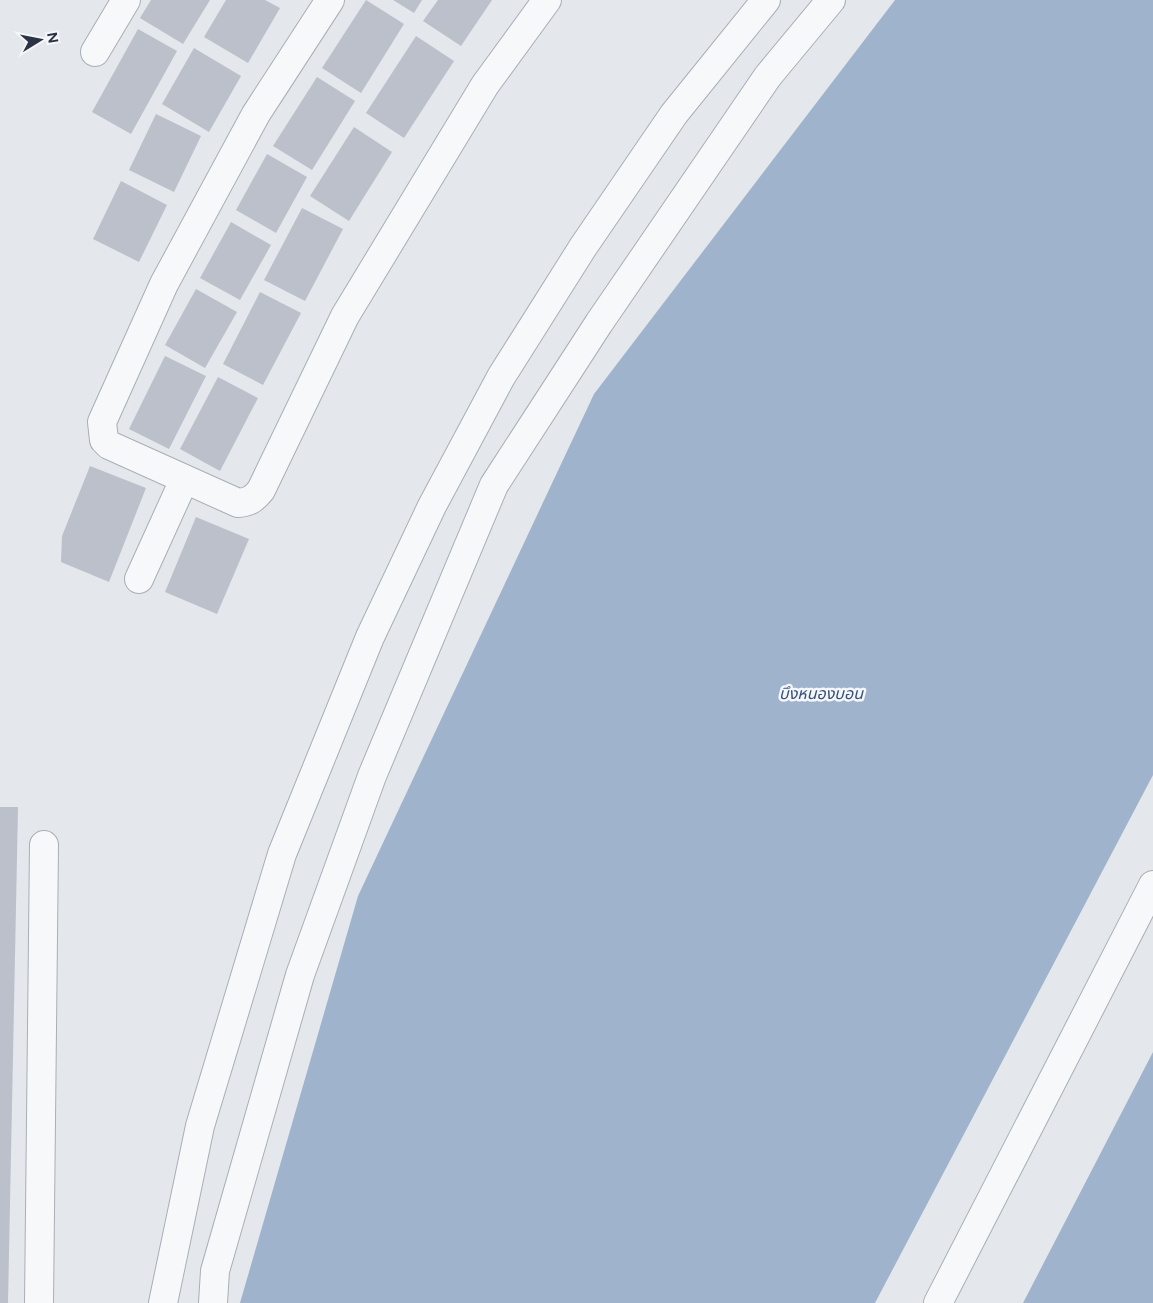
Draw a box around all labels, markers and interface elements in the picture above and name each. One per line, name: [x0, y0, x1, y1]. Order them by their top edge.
north arrow: [15, 15, 65, 65]
text: N: [43, 31, 62, 45]
water label: บึงหนองบอน: [779, 684, 864, 703]

